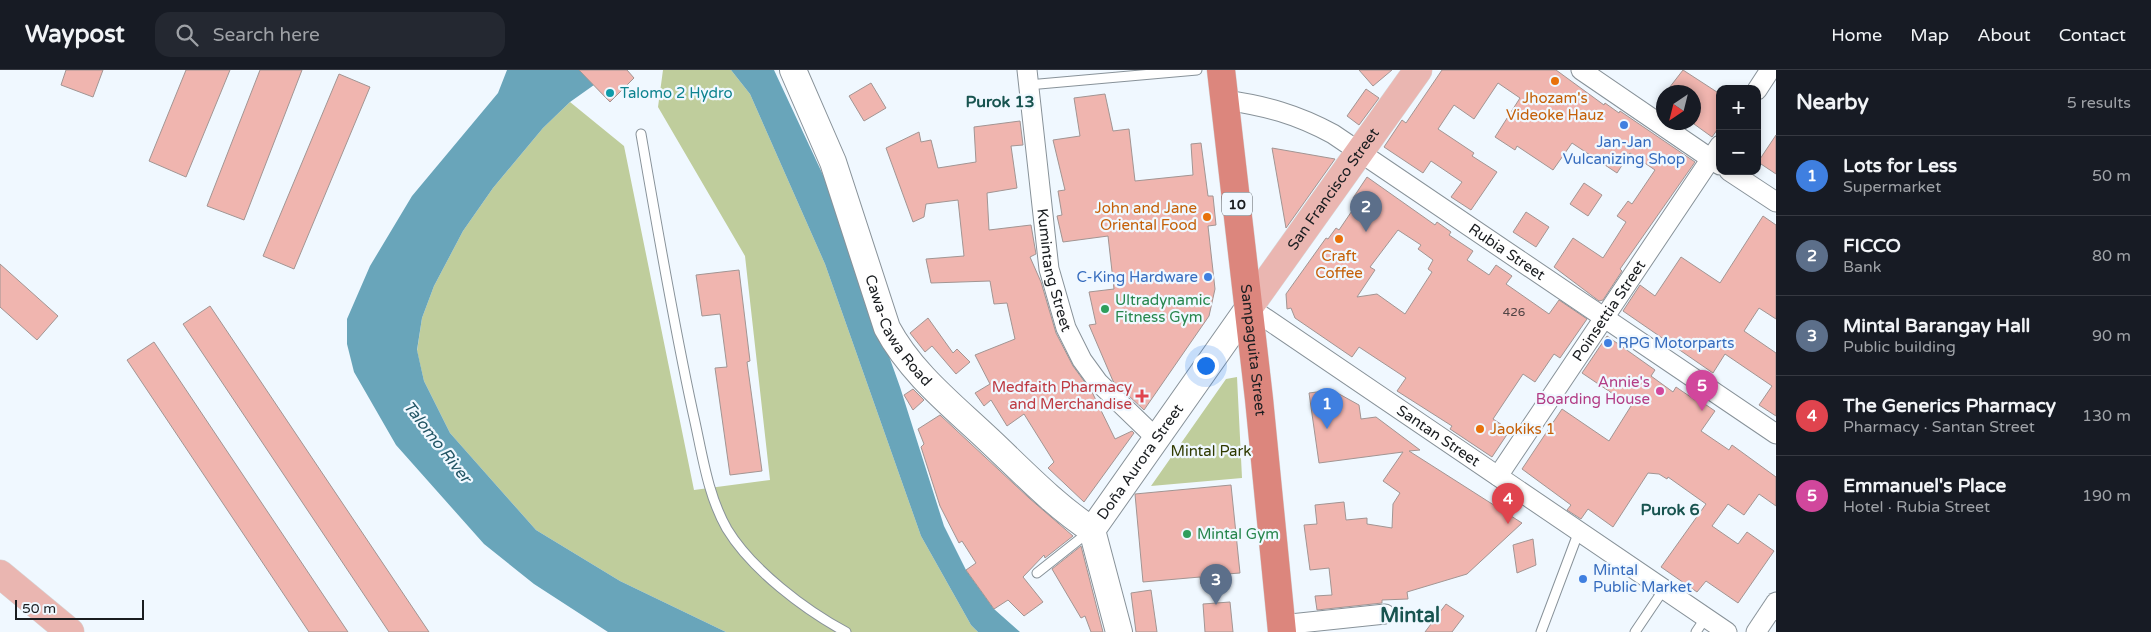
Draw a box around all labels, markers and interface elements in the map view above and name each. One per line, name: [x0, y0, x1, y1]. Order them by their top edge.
search box: [155, 12, 505, 57]
text: Waypost: [25, 20, 125, 49]
icon: search: [173, 21, 201, 49]
text: Search here: [213, 24, 320, 46]
text: Home: [1831, 24, 1882, 46]
text: Map: [1910, 24, 1949, 46]
text: About: [1977, 24, 2031, 46]
text: Contact: [2059, 24, 2126, 46]
marker: Jhozam's Videoke Hauz: [1549, 75, 1561, 87]
place label: Talomo 2 Hydro: [620, 84, 733, 102]
north arrow: [1656, 85, 1701, 130]
map controls: [1716, 85, 1761, 175]
button: +: [1716, 85, 1761, 130]
marker: Talomo 2 Hydro: [604, 87, 616, 99]
place label: Jhozam's Videoke Hauz: [1506, 89, 1604, 124]
text: Nearby: [1796, 90, 1869, 115]
district label: Purok 13: [966, 92, 1034, 112]
text: 5 results: [2067, 93, 2131, 113]
marker: Jan-Jan Vulcanizing Shop: [1618, 119, 1630, 131]
street label: San Francisco Street: [1284, 124, 1383, 253]
button: −: [1716, 130, 1761, 175]
place label: Jan-Jan Vulcanizing Shop: [1563, 133, 1685, 168]
text: Lots for Less: [1843, 155, 1957, 177]
text: 1: [1807, 166, 1817, 186]
text: 50 m: [2092, 166, 2131, 186]
text: Supermarket: [1843, 177, 1941, 197]
pin: 2: [1350, 191, 1382, 232]
road number: 10: [1222, 192, 1252, 216]
place label: John and Jane Oriental Food: [1095, 199, 1197, 234]
street label: Kumintang Street: [1033, 208, 1076, 335]
marker: John and Jane Oriental Food: [1201, 211, 1213, 223]
street label: Rubia Street: [1465, 220, 1549, 284]
marker: Craft Coffee: [1333, 233, 1345, 245]
text: FICCO: [1843, 235, 1901, 257]
text: 2: [1807, 246, 1817, 266]
text: 80 m: [2092, 246, 2131, 266]
place label: Craft Coffee: [1315, 247, 1363, 282]
street label: Poinsettia Street: [1568, 256, 1649, 365]
text: Bank: [1843, 257, 1882, 277]
place label: C-King Hardware: [1077, 268, 1198, 286]
marker: C-King Hardware: [1202, 271, 1214, 283]
street label: Cawa-Cawa Road: [861, 272, 936, 390]
street label: Sampaguita Street: [1237, 283, 1270, 417]
place label: Ultradynamic Fitness Gym: [1115, 291, 1210, 326]
marker: Ultradynamic Fitness Gym: [1099, 303, 1111, 315]
house number: 426: [1503, 305, 1525, 319]
text: Mintal Barangay Hall: [1843, 315, 2030, 337]
text: 3: [1807, 326, 1817, 346]
text: 90 m: [2092, 326, 2131, 346]
place label: RPG Motorparts: [1618, 334, 1734, 352]
marker: RPG Motorparts: [1602, 337, 1614, 349]
text: Public building: [1843, 337, 1956, 357]
your location: [1193, 353, 1219, 379]
pin: 5: [1686, 370, 1718, 411]
place label: Annie's Boarding House: [1536, 373, 1650, 408]
place label: Medfaith Pharmacy and Merchandise: [992, 378, 1132, 413]
marker: Annie's Boarding House: [1654, 385, 1666, 397]
pin: 1: [1311, 388, 1343, 429]
marker: Medfaith Pharmacy and Merchandise: [1136, 390, 1148, 402]
text: The Generics Pharmacy: [1843, 395, 2056, 417]
water label: Talomo River: [399, 397, 476, 489]
street label: Doña Aurora Street: [1093, 400, 1187, 523]
street label: Santan Street: [1393, 401, 1484, 471]
text: 4: [1807, 406, 1817, 426]
text: 130 m: [2082, 406, 2131, 426]
text: Pharmacy · Santan Street: [1843, 417, 2035, 437]
place label: Jaokiks 1: [1490, 420, 1555, 438]
marker: Jaokiks 1: [1474, 423, 1486, 435]
park label: Mintal Park: [1171, 442, 1251, 460]
text: Emmanuel's Place: [1843, 475, 2006, 497]
pin: 4: [1492, 483, 1524, 524]
text: 5: [1807, 486, 1817, 506]
text: 190 m: [2082, 486, 2131, 506]
text: Hotel · Rubia Street: [1843, 497, 1990, 517]
district label: Purok 6: [1641, 500, 1699, 520]
place label: Mintal Gym: [1197, 525, 1279, 543]
marker: Mintal Gym: [1181, 528, 1193, 540]
place label: Mintal Public Market: [1593, 561, 1692, 596]
pin: 3: [1200, 564, 1232, 605]
marker: Mintal Public Market: [1577, 573, 1589, 585]
scale bar: [15, 597, 144, 620]
text: 50 m: [22, 600, 56, 617]
district label: Mintal: [1380, 604, 1440, 628]

